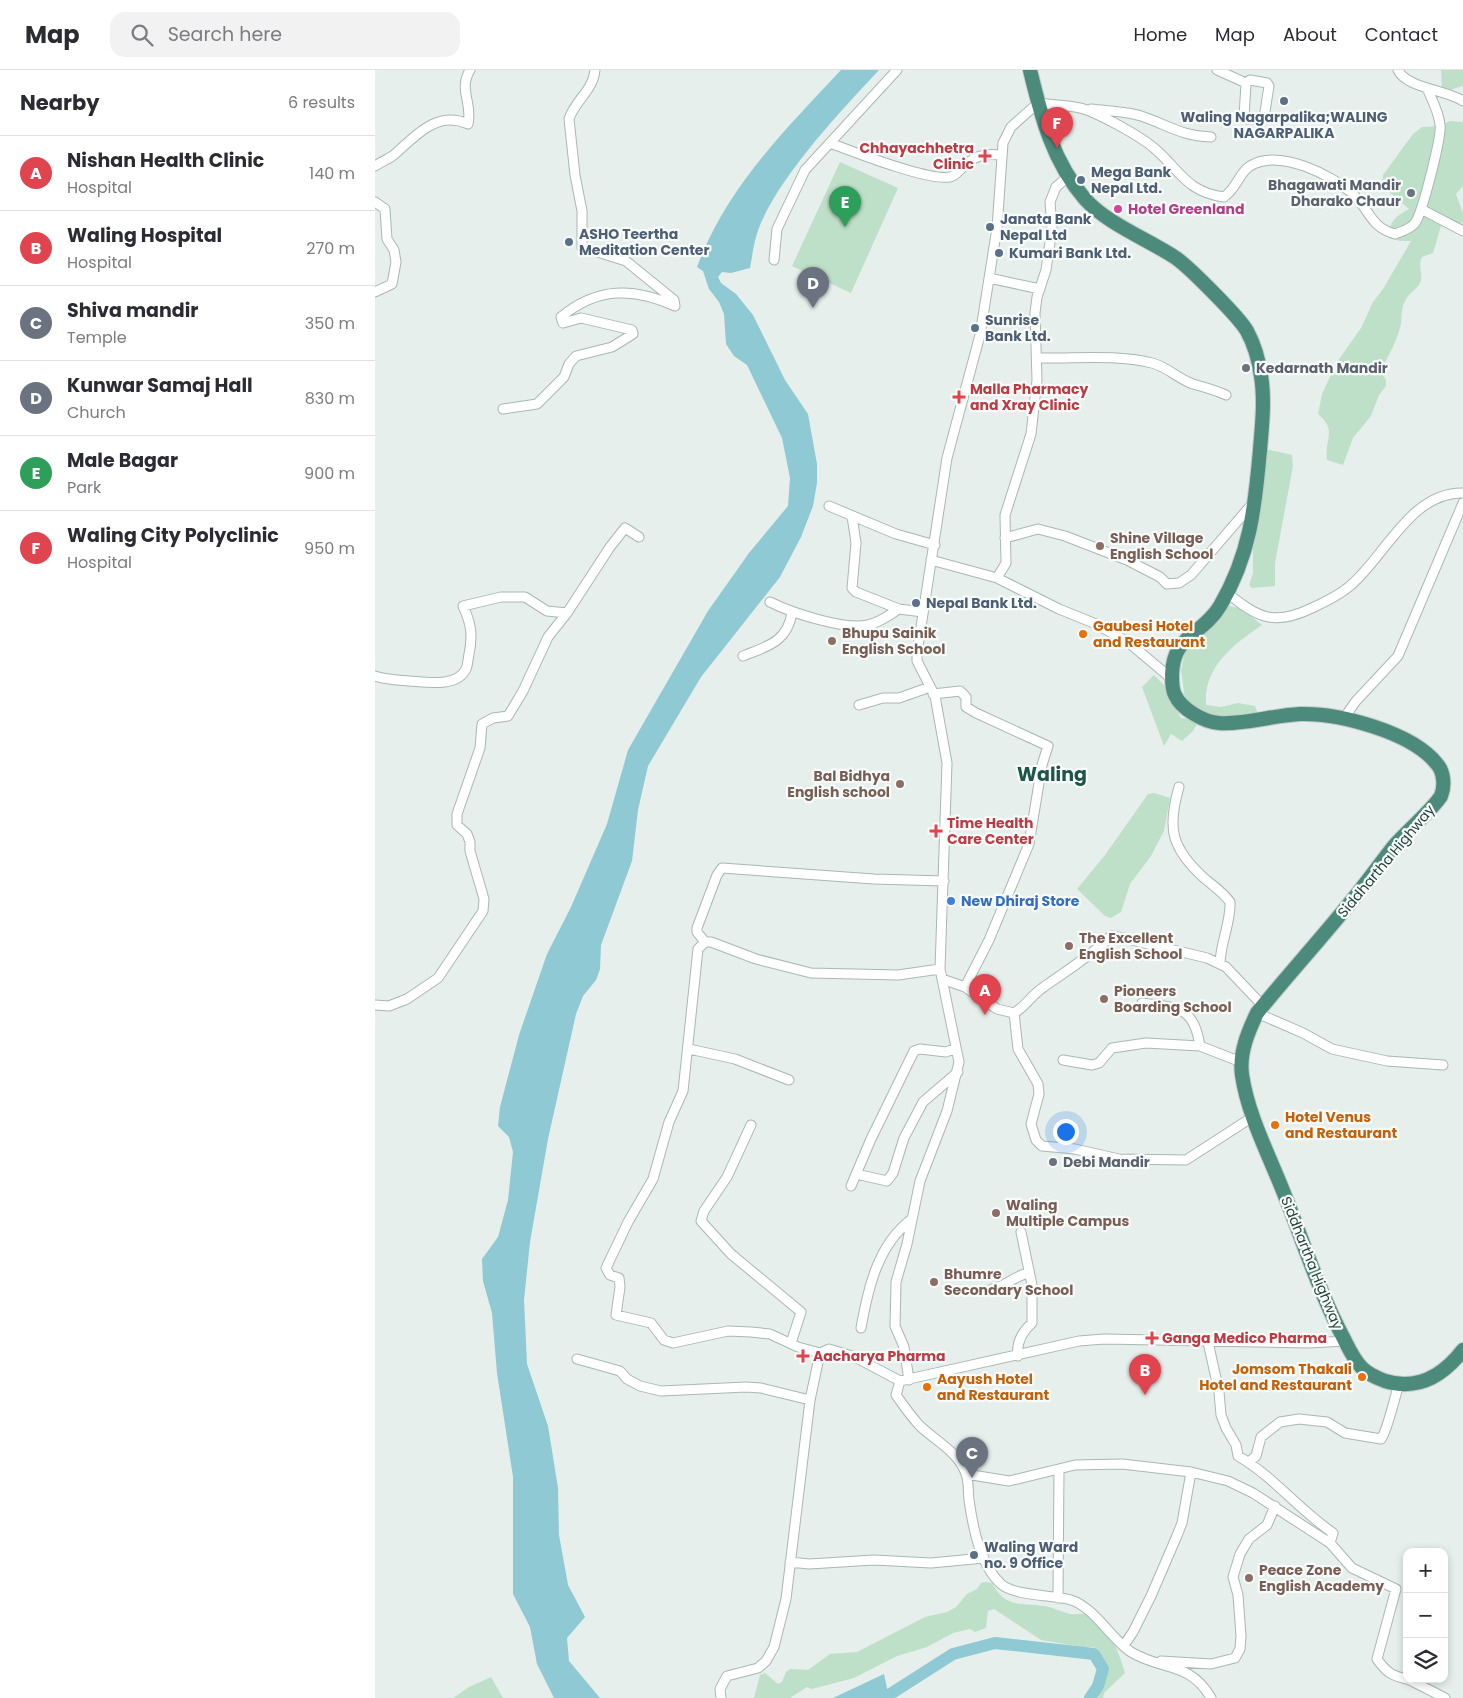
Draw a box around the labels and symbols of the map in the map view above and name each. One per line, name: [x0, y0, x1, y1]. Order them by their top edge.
marker: Waling Nagarpalika;WALING NAGARPALIKA: [1278, 95, 1290, 107]
pin: F: [1041, 107, 1073, 148]
place label: Waling Nagarpalika;WALING NAGARPALIKA: [1181, 107, 1388, 143]
place label: Chhayachhetra Clinic: [859, 138, 975, 174]
marker: Chhayachhetra Clinic: [978, 149, 992, 163]
place label: Mega Bank Nepal Ltd.: [1091, 162, 1172, 198]
marker: Mega Bank Nepal Ltd.: [1075, 174, 1087, 186]
place label: Bhagawati Mandir Dharako Chaur: [1268, 175, 1401, 211]
pin: E: [829, 186, 861, 227]
marker: Bhagawati Mandir Dharako Chaur: [1405, 187, 1417, 199]
place label: Hotel Greenland: [1128, 199, 1244, 219]
marker: Hotel Greenland: [1112, 203, 1124, 215]
place label: Janata Bank Nepal Ltd: [1000, 209, 1092, 245]
marker: Janata Bank Nepal Ltd: [984, 221, 996, 233]
place label: ASHO Teertha Meditation Center: [579, 224, 709, 260]
marker: ASHO Teertha Meditation Center: [563, 236, 575, 248]
place label: Kumari Bank Ltd.: [1009, 243, 1131, 263]
marker: Kumari Bank Ltd.: [993, 247, 1005, 259]
pin: D: [797, 267, 829, 308]
place label: Sunrise Bank Ltd.: [985, 310, 1051, 346]
marker: Sunrise Bank Ltd.: [969, 322, 981, 334]
place label: Kedarnath Mandir: [1256, 358, 1388, 378]
marker: Kedarnath Mandir: [1240, 362, 1252, 374]
place label: Malla Pharmacy and Xray Clinic: [970, 379, 1089, 415]
marker: Malla Pharmacy and Xray Clinic: [952, 390, 966, 404]
place label: Shine Village English School: [1110, 528, 1213, 564]
marker: Shine Village English School: [1094, 540, 1106, 552]
place label: Nepal Bank Ltd.: [926, 593, 1037, 613]
marker: Nepal Bank Ltd.: [910, 597, 922, 609]
place label: Gaubesi Hotel and Restaurant: [1093, 616, 1206, 652]
place label: Bhupu Sainik English School: [842, 623, 945, 659]
marker: Gaubesi Hotel and Restaurant: [1077, 628, 1089, 640]
marker: Bhupu Sainik English School: [826, 635, 838, 647]
district label: Waling: [1017, 761, 1087, 788]
place label: Bal Bidhya English school: [787, 766, 890, 802]
marker: Bal Bidhya English school: [894, 778, 906, 790]
street label: Siddhartha Highway: [1333, 800, 1439, 922]
place label: Time Health Care Center: [947, 813, 1034, 849]
marker: Time Health Care Center: [929, 824, 943, 838]
place label: New Dhiraj Store: [961, 891, 1080, 911]
marker: New Dhiraj Store: [945, 895, 957, 907]
place label: The Excellent English School: [1079, 928, 1182, 964]
marker: The Excellent English School: [1063, 940, 1075, 952]
pin: A: [969, 974, 1001, 1015]
place label: Pioneers Boarding School: [1114, 981, 1232, 1017]
marker: Pioneers Boarding School: [1098, 993, 1110, 1005]
place label: Hotel Venus and Restaurant: [1285, 1107, 1398, 1143]
your location: [1053, 1119, 1079, 1145]
marker: Hotel Venus and Restaurant: [1269, 1119, 1281, 1131]
place label: Debi Mandir: [1063, 1152, 1150, 1172]
marker: Debi Mandir: [1047, 1156, 1059, 1168]
street label: Siddhartha Highway: [1276, 1193, 1348, 1333]
place label: Waling Multiple Campus: [1006, 1195, 1129, 1231]
marker: Waling Multiple Campus: [990, 1207, 1002, 1219]
place label: Bhumre Secondary School: [944, 1264, 1073, 1300]
marker: Bhumre Secondary School: [928, 1276, 940, 1288]
place label: Ganga Medico Pharma: [1162, 1328, 1327, 1348]
marker: Ganga Medico Pharma: [1146, 1332, 1158, 1344]
place label: Aacharya Pharma: [813, 1346, 946, 1366]
marker: Aacharya Pharma: [797, 1350, 809, 1362]
pin: B: [1129, 1354, 1161, 1395]
place label: Jomsom Thakali Hotel and Restaurant: [1199, 1359, 1352, 1395]
place label: Aayush Hotel and Restaurant: [937, 1369, 1050, 1405]
marker: Jomsom Thakali Hotel and Restaurant: [1356, 1371, 1368, 1383]
marker: Aayush Hotel and Restaurant: [921, 1381, 933, 1393]
pin: C: [956, 1437, 988, 1478]
place label: Waling Ward no. 9 Office: [984, 1537, 1078, 1573]
marker: Waling Ward no. 9 Office: [968, 1549, 980, 1561]
place label: Peace Zone English Academy: [1259, 1560, 1384, 1596]
marker: Peace Zone English Academy: [1243, 1572, 1255, 1584]

